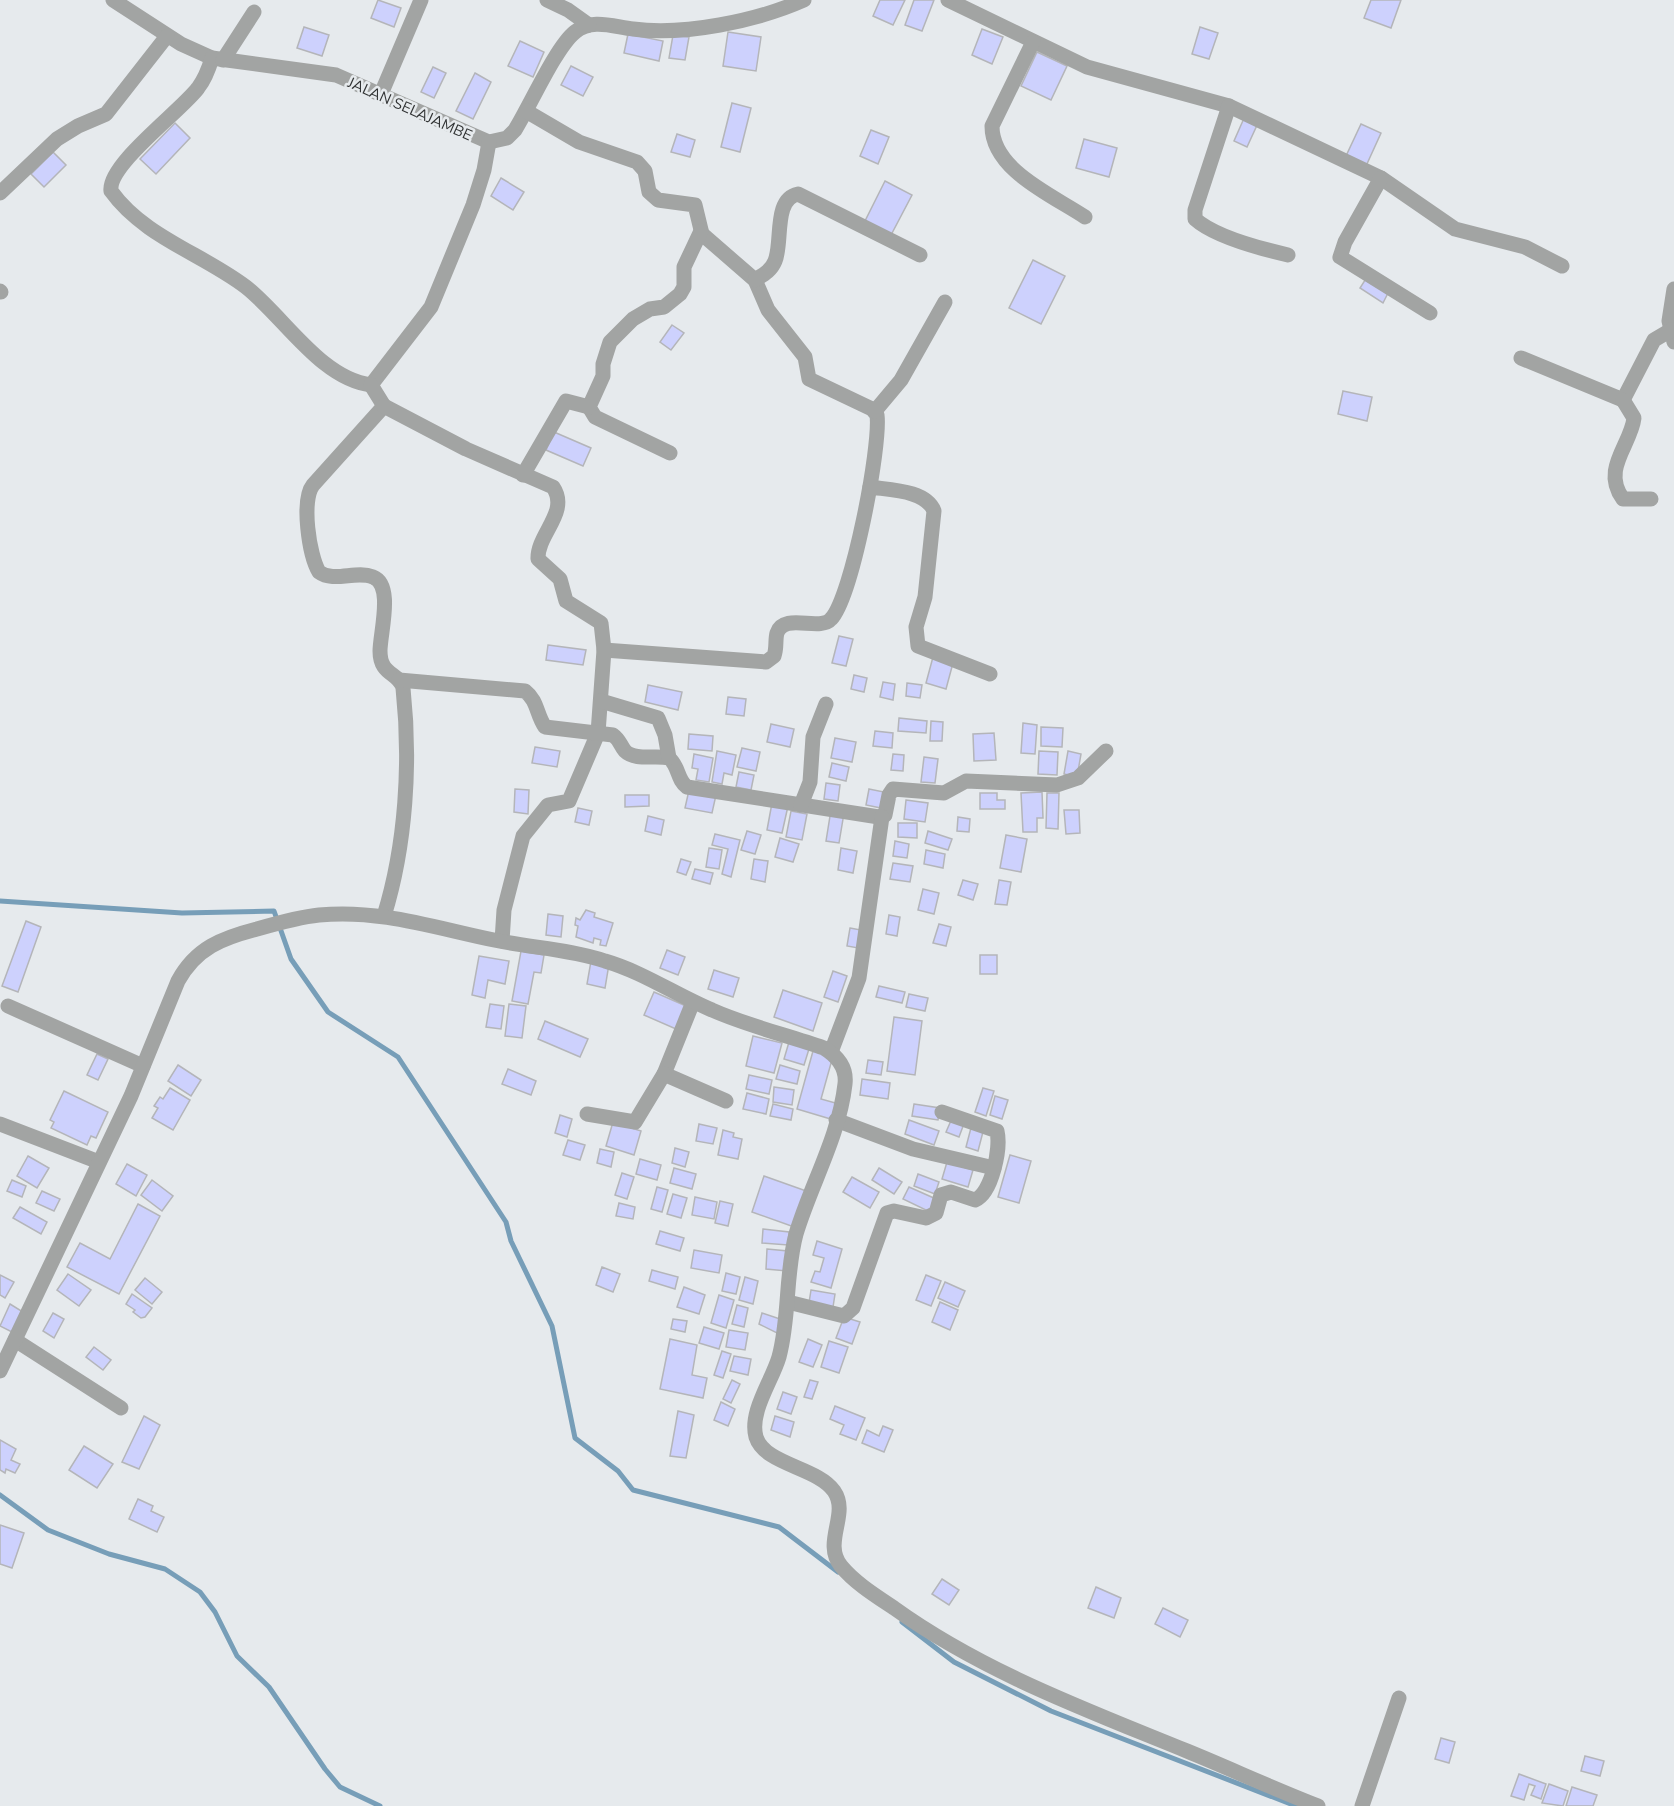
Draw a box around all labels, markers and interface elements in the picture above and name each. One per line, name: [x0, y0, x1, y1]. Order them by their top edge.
street label: JALAN SELAJAMBE: [344, 72, 475, 145]

